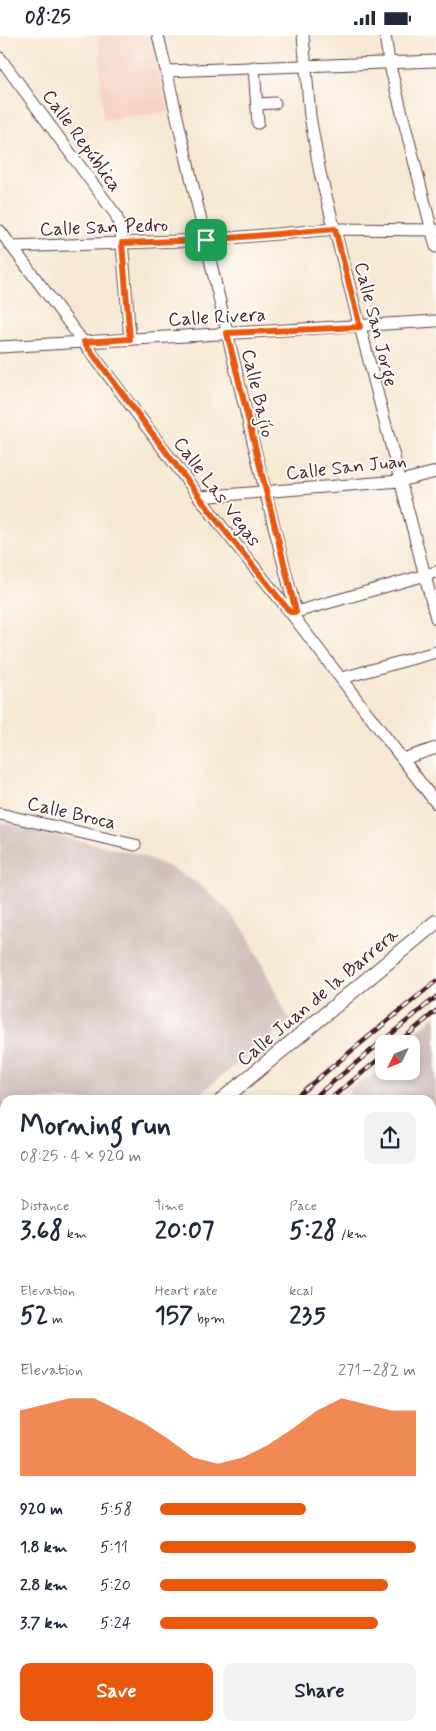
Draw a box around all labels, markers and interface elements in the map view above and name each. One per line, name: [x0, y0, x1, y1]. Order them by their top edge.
text: 08:25: [25, 5, 71, 30]
street label: Calle República: [36, 85, 127, 197]
street label: Calle San Pedro: [39, 213, 169, 242]
pin: [185, 219, 227, 261]
icon: arrive: [192, 226, 220, 254]
street label: Calle San Jorge: [345, 259, 403, 390]
street label: Calle Rivera: [168, 302, 266, 333]
street label: Calle Bajío: [234, 347, 280, 440]
street label: Calle Las Vegas: [166, 432, 266, 552]
street label: Calle San Juan: [285, 449, 408, 486]
street label: Calle Broca: [25, 791, 119, 836]
street label: Calle Juan de la Barrera: [232, 922, 405, 1072]
north arrow: [375, 1035, 420, 1080]
map controls: [375, 1035, 420, 1080]
text: Morning run: [20, 1108, 171, 1145]
button: share: [364, 1112, 416, 1164]
text: 08:25 · 4 × 920 m: [20, 1146, 141, 1167]
text: Distance: [20, 1197, 69, 1215]
text: Time: [155, 1197, 184, 1215]
text: Pace: [289, 1197, 317, 1215]
text: 3.68: [20, 1215, 63, 1248]
text: 20:07: [155, 1215, 214, 1248]
text: 5:28: [289, 1215, 337, 1248]
text: km: [63, 1225, 87, 1243]
text: /km: [337, 1225, 367, 1243]
text: Elevation: [20, 1282, 75, 1300]
text: Heart rate: [155, 1282, 218, 1300]
text: kcal: [289, 1282, 313, 1300]
text: 52: [20, 1300, 48, 1333]
text: 157: [155, 1300, 193, 1333]
text: 235: [289, 1300, 326, 1333]
text: m: [48, 1310, 63, 1328]
text: bpm: [193, 1310, 225, 1328]
text: Elevation: [20, 1360, 83, 1381]
text: 271–282 m: [338, 1360, 416, 1381]
text: 920 m: [20, 1499, 63, 1520]
text: 5:58: [100, 1499, 132, 1520]
text: 1.8 km: [20, 1537, 67, 1558]
text: 5:11: [100, 1537, 128, 1558]
text: 2.8 km: [20, 1575, 68, 1596]
text: 5:20: [100, 1575, 131, 1596]
text: 3.7 km: [20, 1613, 68, 1634]
text: 5:24: [100, 1613, 131, 1634]
button: Save: [20, 1663, 213, 1721]
button: Share: [223, 1663, 416, 1721]

